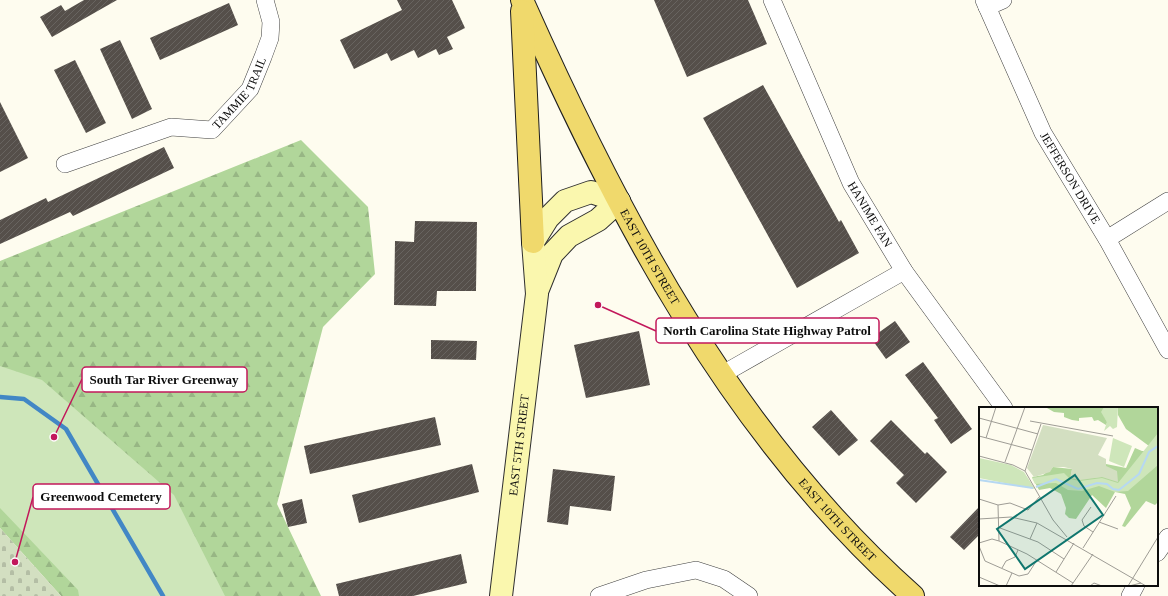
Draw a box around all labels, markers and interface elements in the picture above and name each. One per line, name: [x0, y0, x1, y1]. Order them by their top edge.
street label: TAMMIE TRAIL: [209, 55, 269, 132]
street label: JEFFERSON DRIVE: [1037, 130, 1103, 226]
street label: HANIME FAN: [845, 179, 895, 250]
street label: EAST 10TH STREET: [617, 207, 683, 308]
callout: North Carolina State Highway Patrol: [656, 318, 879, 343]
text: North Carolina State Highway Patrol: [663, 323, 871, 338]
callout: South Tar River Greenway: [82, 367, 247, 392]
text: South Tar River Greenway: [89, 372, 239, 387]
street label: EAST 5TH STREET: [506, 393, 532, 496]
inset map: [979, 407, 1158, 586]
street label: EAST 10TH STREET: [796, 476, 879, 565]
callout: Greenwood Cemetery: [33, 484, 170, 509]
text: Greenwood Cemetery: [40, 489, 162, 504]

